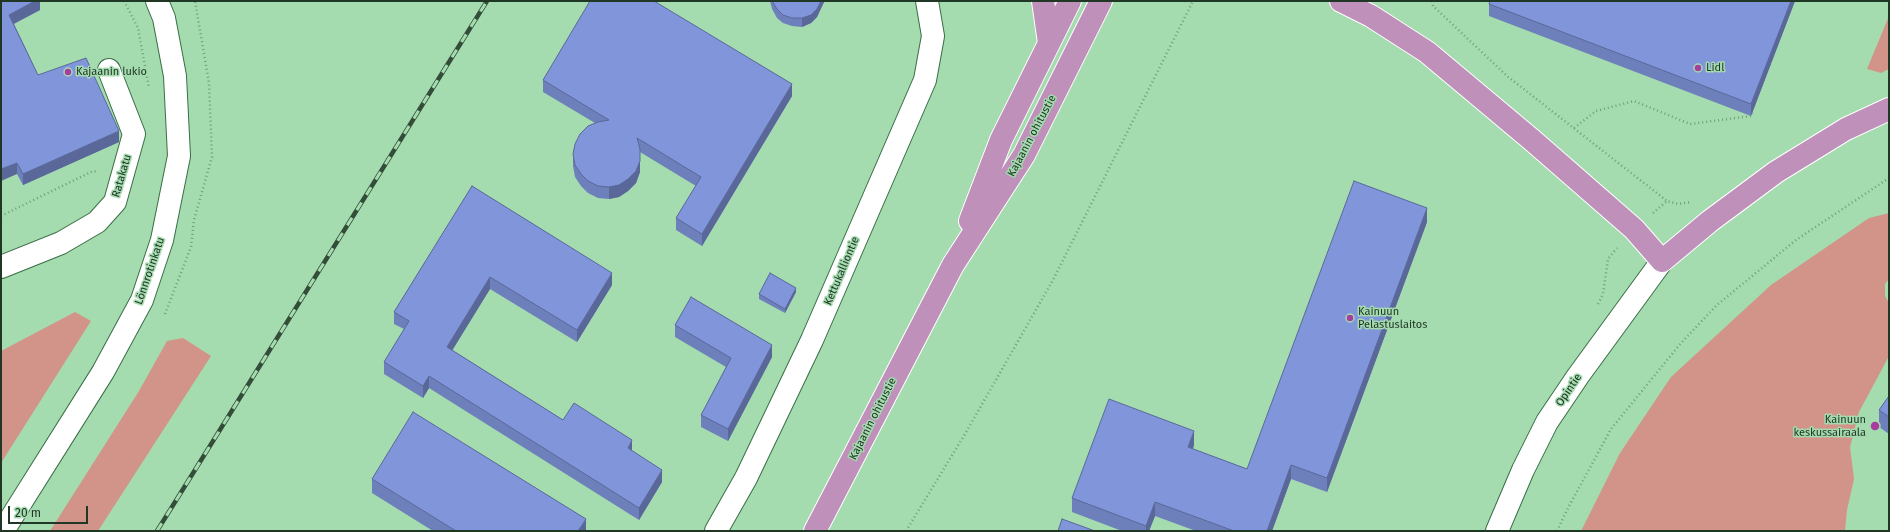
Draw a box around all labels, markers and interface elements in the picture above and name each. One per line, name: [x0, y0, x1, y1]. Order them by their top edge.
place label: Lidl: [1706, 61, 1724, 75]
marker: Lidl: [1693, 63, 1703, 73]
place label: Kajaanin lukio: [76, 65, 147, 79]
marker: Kajaanin lukio: [63, 67, 73, 77]
street label: Kajaanin ohitustie: [1005, 93, 1059, 179]
street label: Ratakatu: [110, 153, 134, 199]
street label: Kettukalliontie: [822, 235, 862, 307]
street label: Lönnrotinkatu: [132, 236, 168, 306]
place label: Kainuun Pelastuslaitos: [1358, 305, 1427, 331]
marker: Kainuun Pelastuslaitos: [1345, 313, 1355, 323]
street label: Opintie: [1553, 371, 1585, 409]
street label: Kajaanin ohitustie: [847, 376, 899, 462]
place label: Kainuun keskussairaala: [1793, 413, 1866, 439]
marker: Kainuun keskussairaala: [1869, 420, 1881, 432]
scale bar: [10, 498, 90, 524]
text: 20 m: [15, 506, 41, 520]

